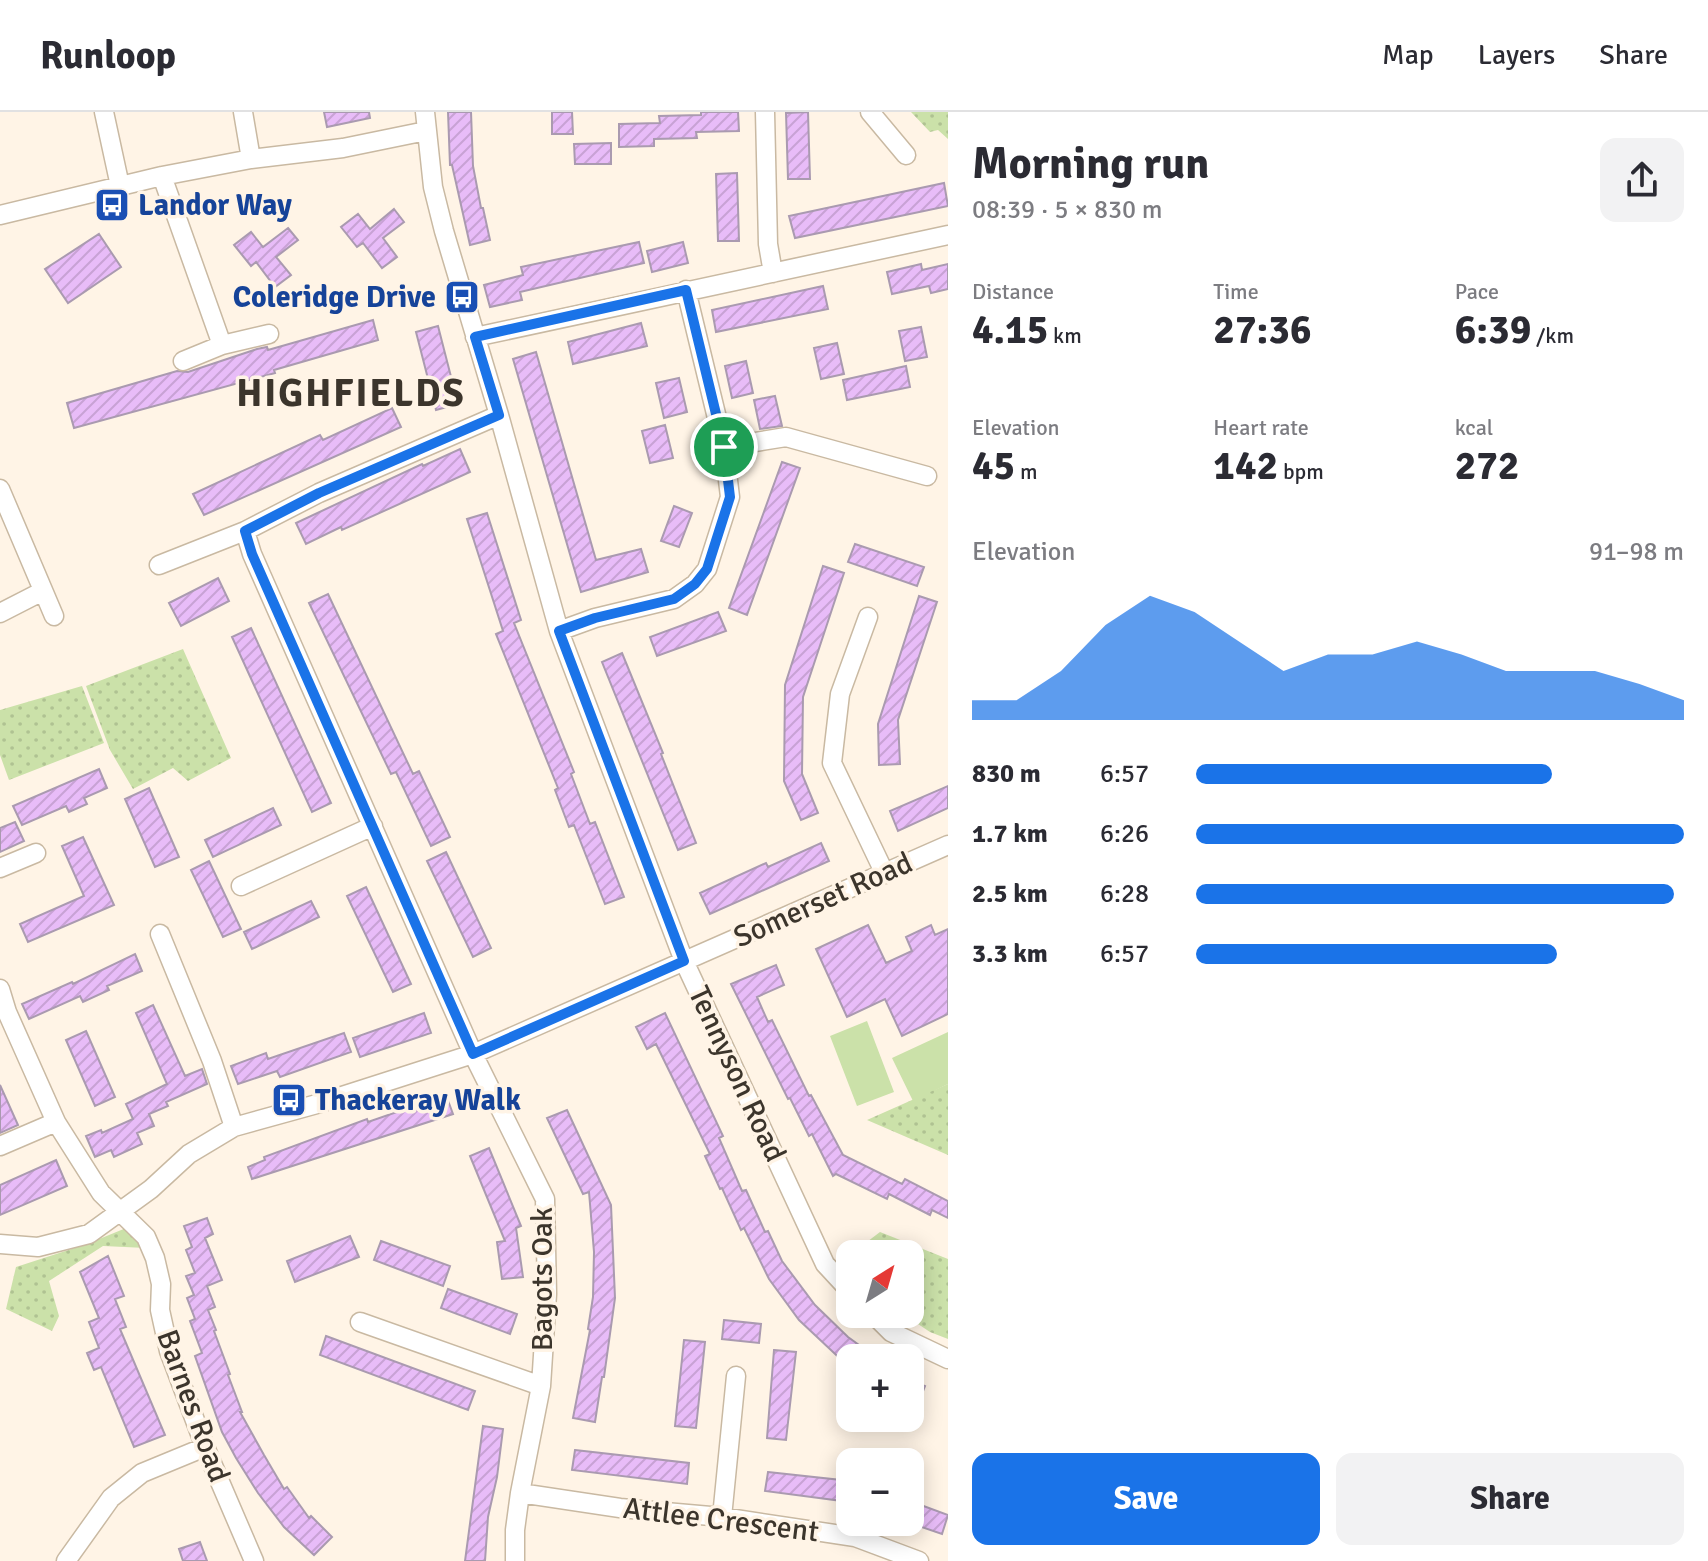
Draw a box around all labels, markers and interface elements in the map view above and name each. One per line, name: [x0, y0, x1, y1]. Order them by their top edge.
text: Runloop: [40, 32, 176, 79]
text: Map: [1382, 38, 1434, 72]
text: Layers: [1478, 38, 1555, 72]
text: Share: [1599, 38, 1668, 72]
text: Morning run: [972, 137, 1209, 191]
button: share: [1600, 138, 1684, 222]
bus stop icon: Landor Way: [93, 186, 131, 224]
place label: Landor Way: [138, 187, 292, 224]
text: 08:39 · 5 × 830 m: [972, 194, 1163, 226]
bus stop icon: Coleridge Drive: [443, 278, 481, 316]
text: Distance: [972, 278, 1054, 305]
text: Time: [1213, 278, 1259, 305]
text: Pace: [1455, 278, 1499, 305]
place label: Coleridge Drive: [233, 279, 436, 316]
text: 4.15: [972, 305, 1048, 355]
text: 27:36: [1213, 305, 1312, 355]
text: 6:39: [1455, 305, 1531, 355]
text: km: [1048, 322, 1082, 349]
text: /km: [1531, 322, 1574, 349]
district label: HIGHFIELDS: [236, 370, 466, 417]
pin: [690, 413, 758, 481]
text: Elevation: [972, 414, 1060, 441]
text: Heart rate: [1213, 414, 1309, 441]
text: kcal: [1455, 414, 1493, 441]
icon: arrive: [702, 425, 746, 469]
text: 45: [972, 441, 1015, 491]
text: 142: [1213, 441, 1278, 491]
text: 272: [1455, 441, 1519, 491]
text: m: [1015, 458, 1038, 485]
text: bpm: [1278, 458, 1324, 485]
text: Elevation: [972, 536, 1076, 568]
text: 91–98 m: [1589, 536, 1684, 568]
text: 830 m: [972, 758, 1041, 790]
text: 6:57: [1100, 758, 1149, 790]
text: 1.7 km: [972, 818, 1048, 850]
text: 6:26: [1100, 818, 1149, 850]
street label: Somerset Road: [728, 844, 918, 956]
text: 2.5 km: [972, 878, 1048, 910]
text: 6:28: [1100, 878, 1149, 910]
text: 3.3 km: [972, 938, 1048, 970]
text: 6:57: [1100, 938, 1149, 970]
street label: Tennyson Road: [680, 980, 794, 1168]
bus stop icon: Thackeray Walk: [270, 1081, 308, 1119]
place label: Thackeray Walk: [315, 1082, 521, 1119]
street label: Bagots Oak: [524, 1207, 561, 1351]
north arrow: [836, 1240, 924, 1328]
map controls: [836, 1240, 924, 1536]
street label: Barnes Road: [148, 1325, 238, 1487]
button: +: [836, 1344, 924, 1432]
button: −: [836, 1448, 924, 1536]
button: Save: [972, 1453, 1320, 1545]
button: Share: [1336, 1453, 1684, 1545]
street label: Attlee Crescent: [621, 1490, 821, 1550]

